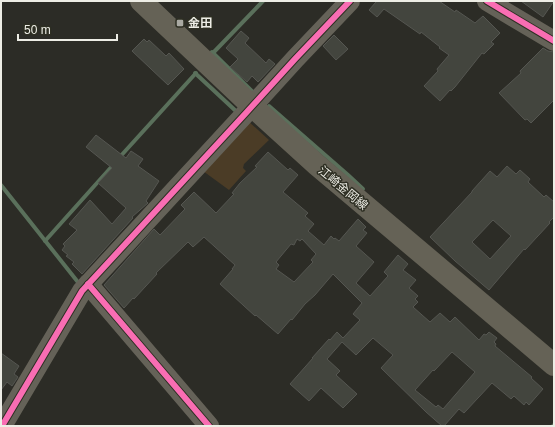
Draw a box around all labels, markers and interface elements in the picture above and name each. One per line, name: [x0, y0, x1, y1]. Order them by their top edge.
scale bar: [18, 16, 117, 42]
place label: 金田: [188, 16, 212, 30]
marker: 金田: [175, 18, 185, 28]
text: 50 m: [24, 23, 51, 37]
street label: 江崎金岡線: [316, 163, 370, 213]

